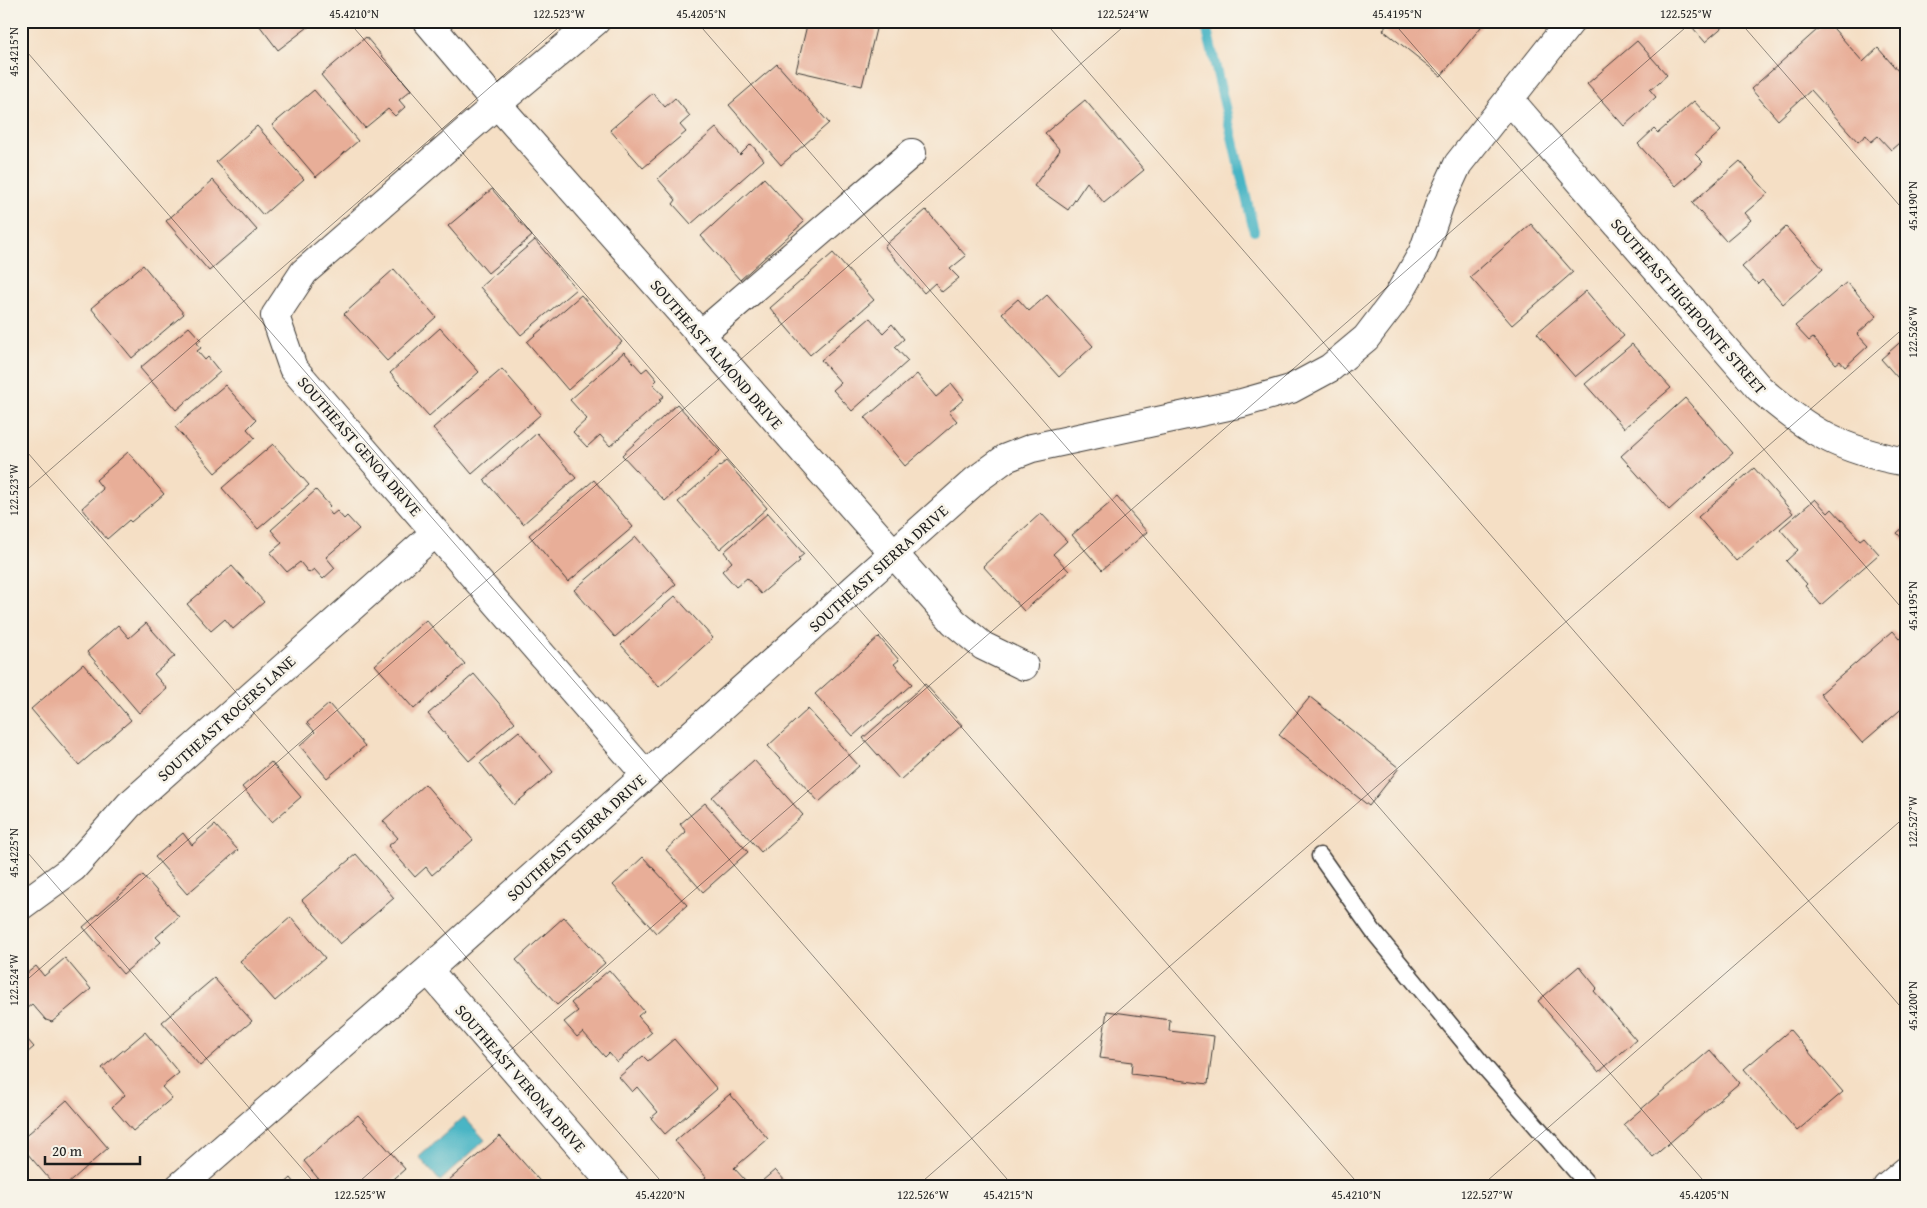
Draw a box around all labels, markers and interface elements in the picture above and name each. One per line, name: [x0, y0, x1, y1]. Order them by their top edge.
text: 45.4210°N: [329, 5, 379, 22]
text: 122.523°W: [533, 5, 586, 22]
text: 45.4205°N: [676, 5, 726, 22]
text: 122.524°W: [1097, 5, 1150, 22]
text: 45.4195°N: [1372, 5, 1422, 22]
text: 122.525°W: [1660, 5, 1713, 22]
text: 45.4215°N: [5, 27, 22, 77]
text: 45.4190°N: [1904, 181, 1921, 231]
street label: SOUTHEAST HIGHPOINTE STREET: [1606, 213, 1772, 399]
street label: SOUTHEAST ALMOND DRIVE: [645, 274, 789, 434]
text: 122.526°W: [1904, 305, 1921, 358]
street label: SOUTHEAST GENOA DRIVE: [292, 371, 428, 521]
text: 122.523°W: [5, 463, 22, 516]
street label: SOUTHEAST SIERRA DRIVE: [803, 499, 953, 637]
text: 45.4195°N: [1904, 581, 1921, 631]
street label: SOUTHEAST ROGERS LANE: [152, 649, 300, 787]
street label: SOUTHEAST SIERRA DRIVE: [501, 768, 651, 906]
text: 122.527°W: [1904, 795, 1921, 848]
text: 45.4225°N: [5, 828, 22, 878]
text: 122.524°W: [5, 953, 22, 1006]
text: 45.4200°N: [1904, 981, 1921, 1031]
street label: SOUTHEAST VERONA DRIVE: [450, 999, 592, 1157]
scale bar: [45, 1133, 140, 1165]
text: 20 m: [52, 1140, 83, 1161]
text: 122.525°W: [334, 1186, 387, 1203]
text: 45.4220°N: [635, 1186, 685, 1203]
text: 122.526°W: [897, 1186, 950, 1203]
text: 45.4215°N: [983, 1186, 1033, 1203]
text: 45.4210°N: [1331, 1186, 1381, 1203]
text: 122.527°W: [1461, 1186, 1514, 1203]
text: 45.4205°N: [1679, 1186, 1729, 1203]

